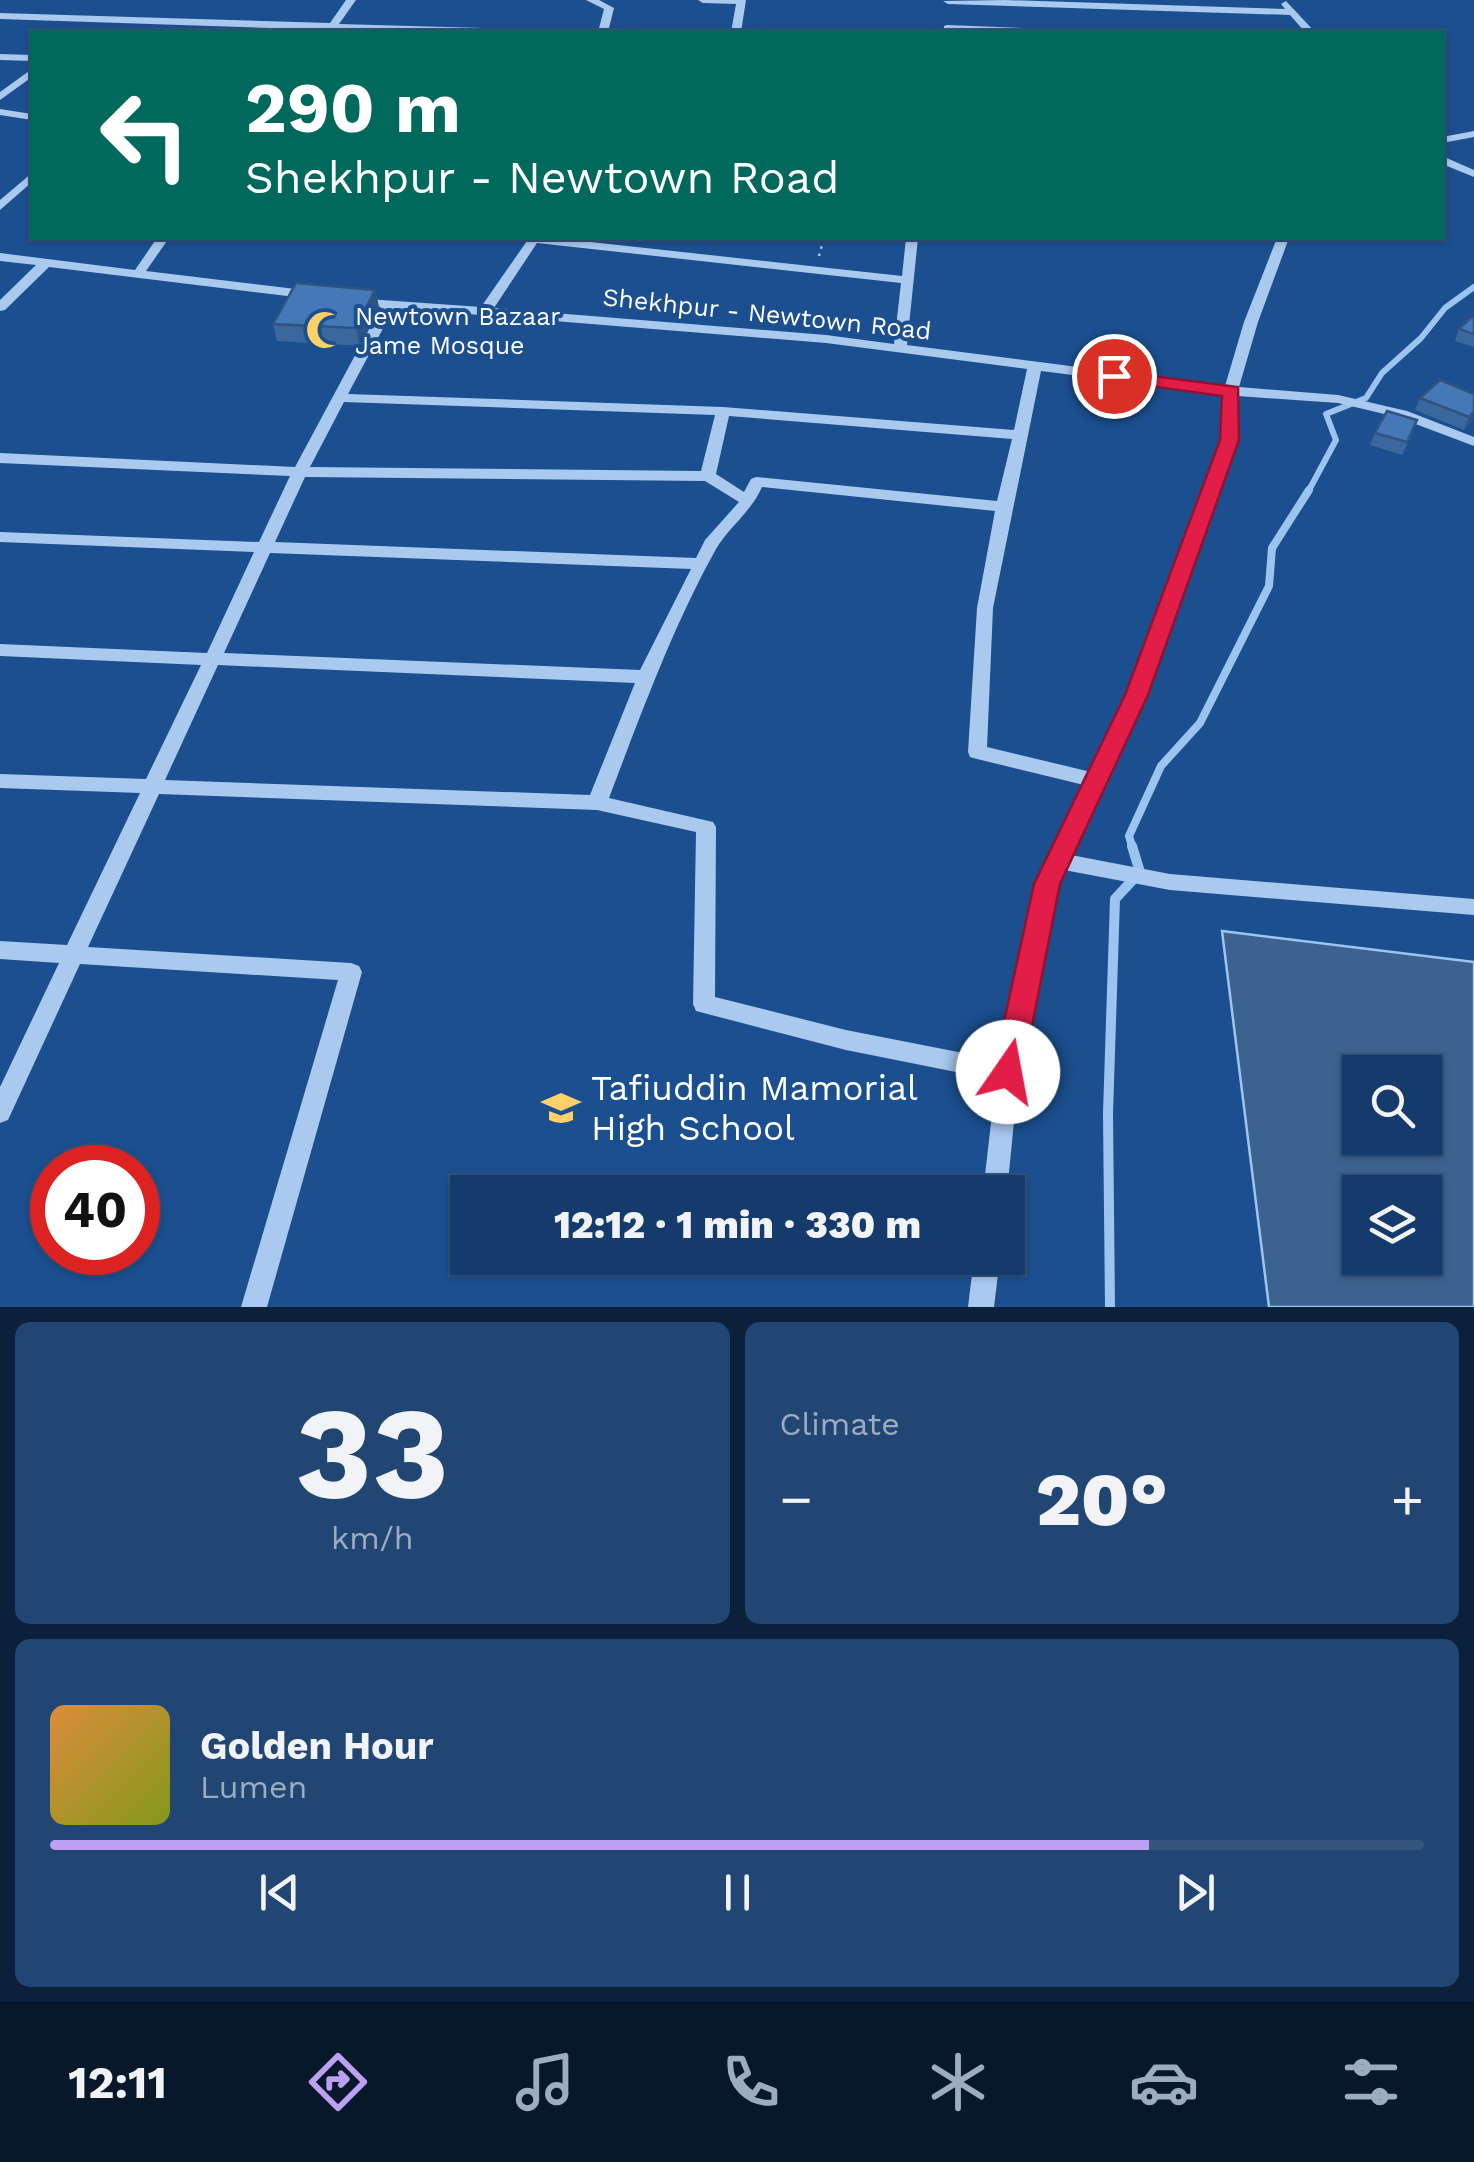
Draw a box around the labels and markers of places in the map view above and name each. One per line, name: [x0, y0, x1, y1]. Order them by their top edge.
place label: Newtown Bazaar Jame Mosque: [355, 302, 560, 360]
mosque icon: Newtown Bazaar Jame Mosque: [304, 309, 346, 351]
pin: [1072, 334, 1157, 419]
place label: Tafiuddin Mamorial High School: [591, 1067, 918, 1149]
school or university icon: Tafiuddin Mamorial High School: [540, 1087, 582, 1129]

